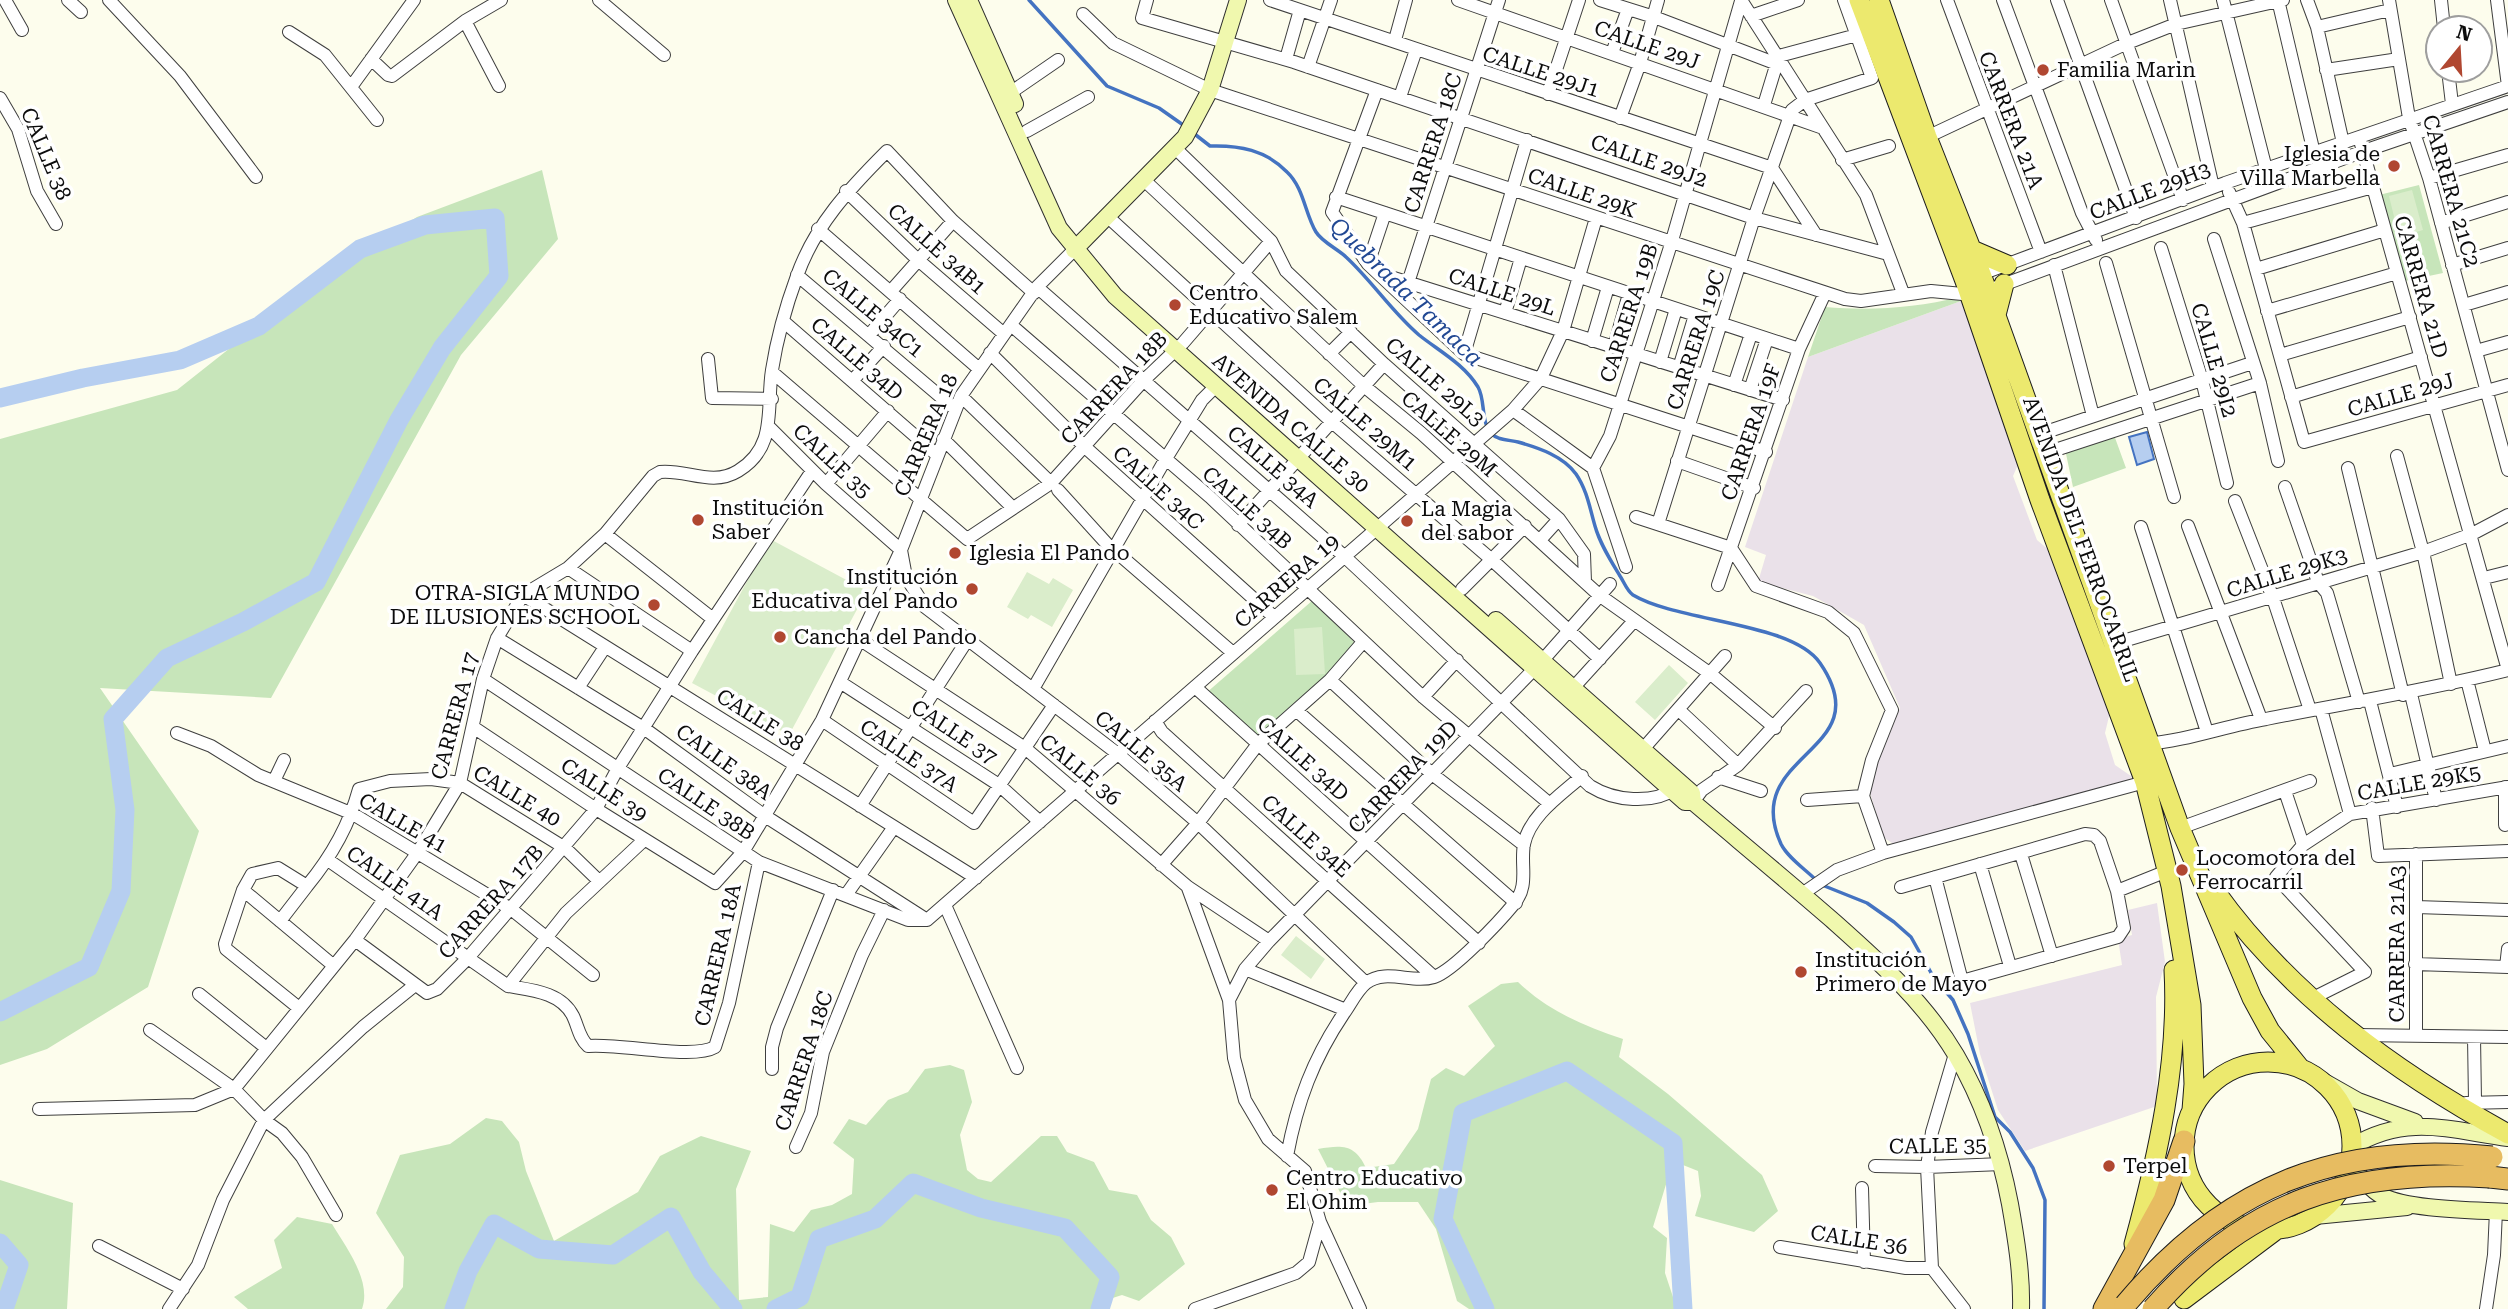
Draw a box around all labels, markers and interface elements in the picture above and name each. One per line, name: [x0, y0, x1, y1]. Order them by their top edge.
north arrow: [2424, 14, 2494, 84]
street label: CALLE 29J: [1591, 16, 1703, 74]
text: N: [2454, 20, 2475, 47]
street label: CALLE 29J1: [1479, 42, 1603, 102]
street label: CARRERA 21A: [1974, 48, 2048, 192]
place label: Familia Marin: [2057, 58, 2196, 82]
marker: Familia Marin: [2035, 62, 2051, 78]
street label: CARRERA 18C: [1399, 70, 1467, 216]
street label: CALLE 38: [16, 104, 76, 204]
street label: CARRERA 21C2: [2418, 112, 2484, 270]
street label: CALLE 29J2: [1588, 130, 1710, 192]
place label: Iglesia de Villa Marbella: [2240, 142, 2381, 190]
street label: CALLE 29H3: [2086, 157, 2214, 225]
marker: Iglesia de Villa Marbella: [2386, 158, 2402, 174]
street label: CALLE 29K: [1525, 163, 1639, 223]
street label: CALLE 34B1: [883, 199, 991, 299]
water label: Quebrada Tamaca: [1324, 212, 1488, 372]
street label: CARRERA 21D: [2389, 213, 2453, 361]
street label: CARRERA 19B: [1595, 240, 1663, 386]
street label: CALLE 29L: [1445, 263, 1559, 321]
street label: CALLE 34C1: [817, 264, 929, 362]
street label: CARRERA 19C: [1662, 267, 1730, 413]
place label: Centro Educativo Salem: [1189, 281, 1358, 329]
marker: Centro Educativo Salem: [1167, 297, 1183, 313]
street label: CALLE 29I2: [2186, 300, 2242, 420]
street label: CALLE 34D: [806, 312, 908, 406]
street label: CARRERA 18B: [1056, 327, 1172, 449]
street label: CALLE 29L3: [1381, 333, 1489, 431]
street label: AVENIDA CALLE 30: [1208, 348, 1374, 498]
street label: CARRERA 19F: [1716, 360, 1786, 504]
street label: CALLE 29J: [2345, 368, 2457, 422]
street label: CARRERA 18: [889, 370, 963, 500]
street label: CALLE 29M1: [1308, 372, 1422, 476]
street label: CALLE 29M: [1397, 386, 1501, 482]
street label: AVENIDA DEL FERROCARRIL: [2018, 393, 2144, 685]
street label: CALLE 35: [788, 419, 876, 503]
street label: CALLE 34A: [1223, 421, 1324, 513]
street label: CALLE 34C: [1108, 441, 1208, 535]
street label: CALLE 34B: [1197, 462, 1297, 554]
place label: Institución Saber: [712, 496, 824, 544]
place label: La Magia del sabor: [1421, 497, 1514, 545]
marker: Institución Saber: [690, 512, 706, 528]
marker: La Magia del sabor: [1399, 513, 1415, 529]
street label: CARRERA 19: [1230, 529, 1344, 633]
place label: Iglesia El Pando: [969, 541, 1130, 565]
street label: CALLE 29K3: [2224, 543, 2350, 603]
marker: Iglesia El Pando: [947, 545, 963, 561]
place label: Institución Educativa del Pando: [751, 565, 958, 613]
place label: OTRA-SIGLA MUNDO DE ILUSIONES SCHOOL: [390, 581, 640, 629]
marker: Institución Educativa del Pando: [964, 581, 980, 597]
marker: OTRA-SIGLA MUNDO DE ILUSIONES SCHOOL: [646, 597, 662, 613]
place label: Cancha del Pando: [794, 625, 977, 649]
marker: Cancha del Pando: [772, 629, 788, 645]
street label: CARRERA 17: [426, 650, 484, 782]
street label: CALLE 38: [712, 684, 808, 756]
street label: CALLE 37: [907, 695, 1002, 769]
street label: CALLE 35A: [1090, 706, 1192, 797]
street label: CALLE 34D: [1253, 712, 1353, 806]
street label: CALLE 37A: [856, 715, 963, 798]
street label: CARRERA 19D: [1343, 716, 1463, 838]
street label: CALLE 38A: [671, 719, 777, 805]
street label: CALLE 36: [1035, 729, 1125, 811]
street label: CALLE 39: [556, 753, 652, 827]
street label: CALLE 40: [469, 760, 565, 832]
street label: CALLE 29K5: [2355, 760, 2483, 806]
street label: CALLE 38B: [653, 763, 759, 845]
street label: CALLE 41: [355, 788, 451, 858]
street label: CALLE 34E: [1257, 790, 1355, 882]
street label: CARRERA 17B: [434, 840, 548, 964]
street label: CALLE 41A: [342, 841, 448, 925]
place label: Locomotora del Ferrocarril: [2196, 846, 2356, 894]
marker: Locomotora del Ferrocarril: [2174, 862, 2190, 878]
street label: CARRERA 21A3: [2385, 865, 2409, 1023]
street label: CARRERA 18A: [690, 881, 746, 1029]
place label: Institución Primero de Mayo: [1815, 948, 1987, 996]
marker: Institución Primero de Mayo: [1793, 964, 1809, 980]
street label: CARRERA 18C: [770, 988, 838, 1134]
street label: CALLE 35: [1889, 1133, 1987, 1159]
place label: Terpel: [2123, 1154, 2188, 1178]
marker: Terpel: [2101, 1158, 2117, 1174]
place label: Centro Educativo El Ohim: [1286, 1166, 1463, 1214]
marker: Centro Educativo El Ohim: [1264, 1182, 1280, 1198]
street label: CALLE 36: [1809, 1220, 1909, 1260]

